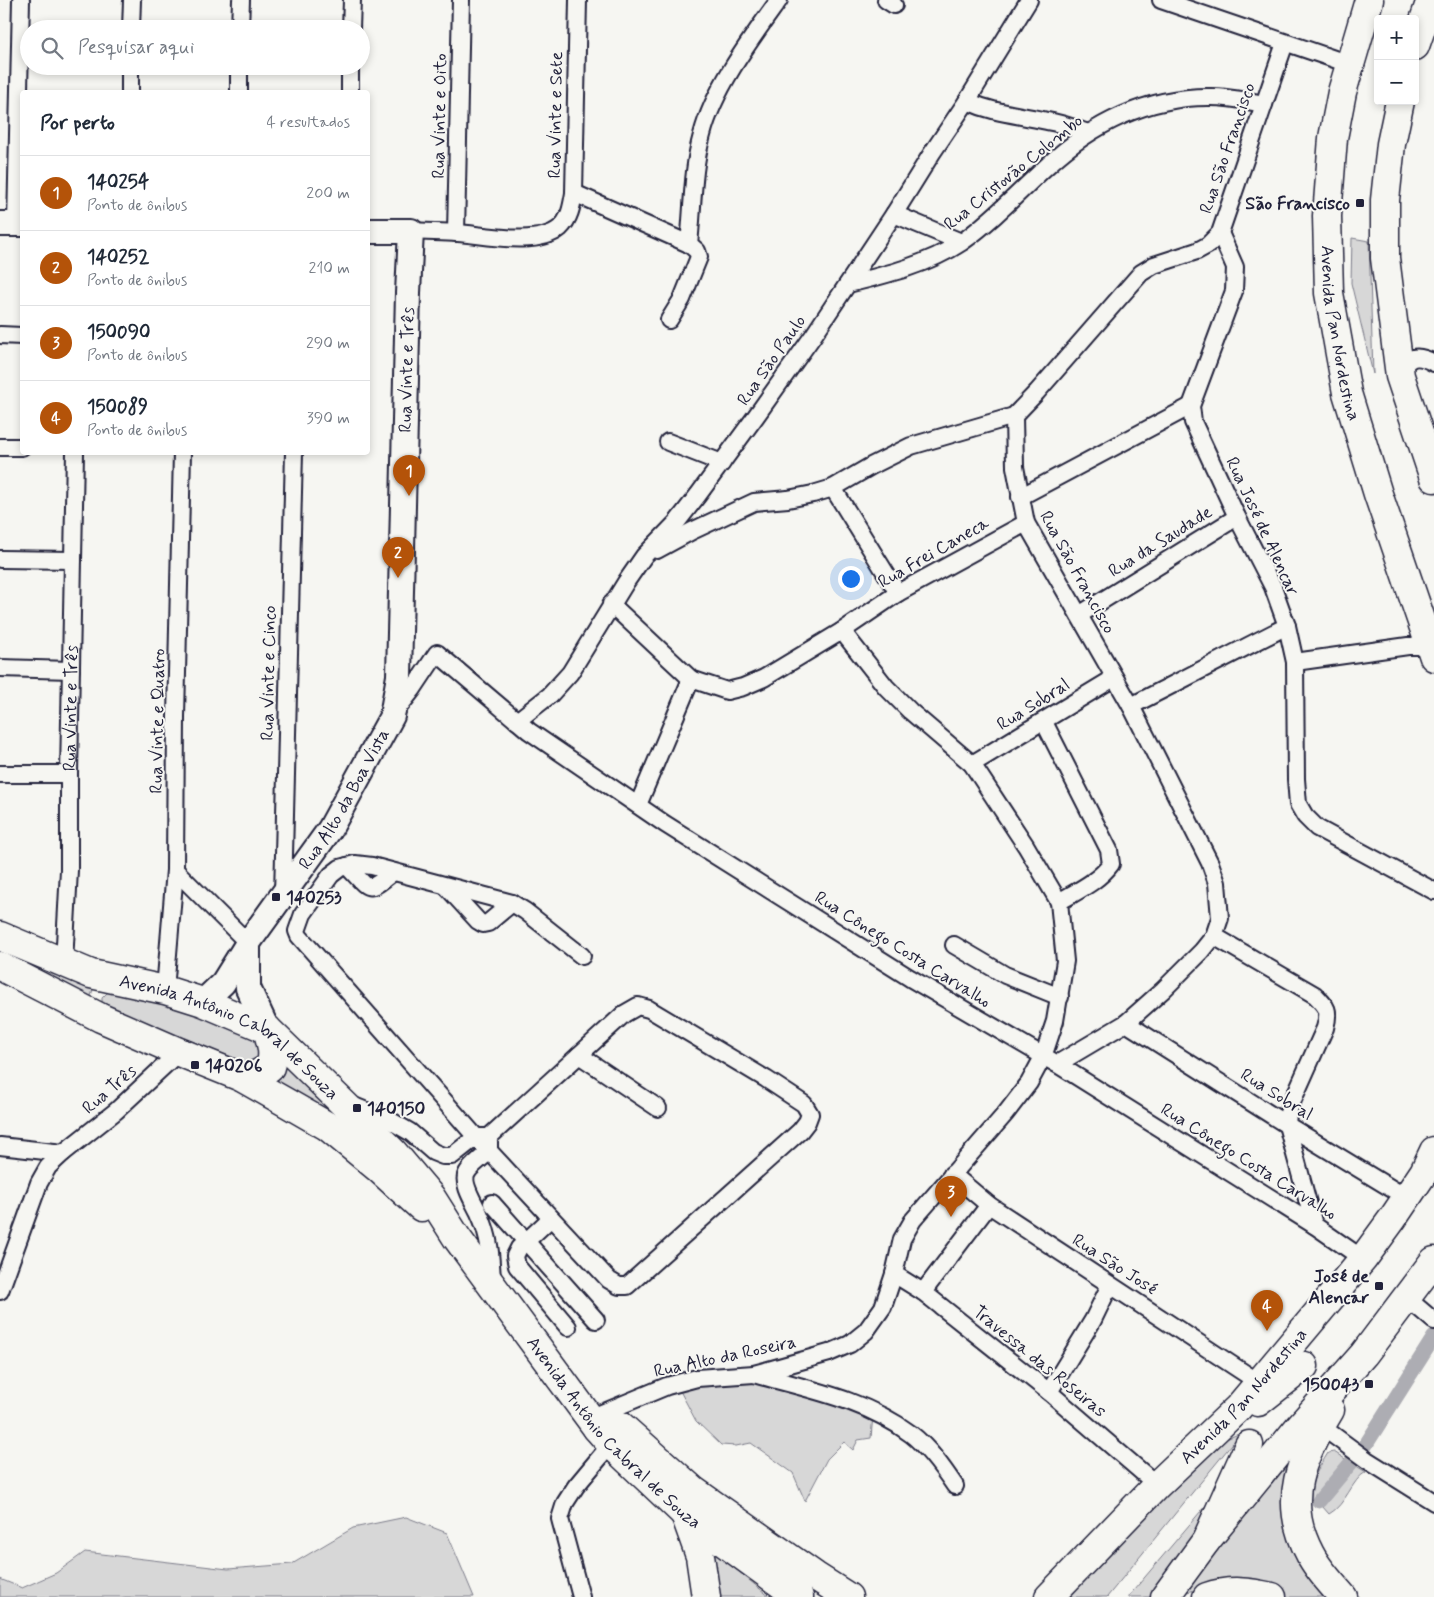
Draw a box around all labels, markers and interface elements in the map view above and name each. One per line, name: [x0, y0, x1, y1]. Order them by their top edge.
map controls: [1374, 15, 1419, 105]
button: +: [1374, 15, 1419, 60]
search box: [20, 20, 370, 75]
icon: search: [38, 34, 66, 62]
text: Pesquisar aqui: [78, 35, 194, 60]
street label: Rua Vinte e Sete: [543, 51, 569, 179]
street label: Rua Vinte e Oito: [427, 53, 453, 179]
button: −: [1374, 60, 1419, 105]
street label: Rua São Francisco: [1194, 80, 1262, 217]
text: Por perto: [40, 109, 115, 137]
street label: Rua Cristovão Colombo: [939, 109, 1088, 236]
text: 4 resultados: [266, 112, 350, 133]
text: 140254: [87, 170, 149, 195]
text: 1: [52, 183, 60, 204]
text: 200 m: [306, 183, 350, 204]
place label: São Francisco: [1245, 192, 1350, 216]
text: Ponto de ônibus: [87, 195, 187, 216]
marker: São Francisco: [1354, 197, 1366, 209]
text: 140252: [87, 245, 149, 270]
street label: Avenida Pan Nordestina: [1315, 245, 1366, 424]
text: 2: [52, 258, 60, 279]
text: 210 m: [309, 258, 350, 279]
text: Ponto de ônibus: [87, 270, 187, 291]
street label: Rua Vinte e Três: [394, 307, 421, 433]
street label: Rua São Paulo: [732, 310, 812, 411]
text: 150090: [87, 320, 150, 345]
text: 3: [52, 333, 60, 354]
text: 290 m: [306, 333, 350, 354]
text: Ponto de ônibus: [87, 345, 187, 366]
text: 150089: [87, 395, 148, 420]
text: 4: [51, 408, 61, 429]
text: 390 m: [307, 408, 350, 429]
text: Ponto de ônibus: [87, 420, 187, 441]
street label: Rua José de Alencar: [1219, 453, 1305, 600]
pin: 1: [393, 455, 425, 496]
street label: Rua da Saudade: [1104, 500, 1217, 583]
street label: Rua São Francisco: [1033, 507, 1121, 638]
street label: Rua Frei Caneca: [874, 511, 994, 594]
pin: 2: [382, 537, 414, 578]
your location: [838, 566, 864, 592]
street label: Rua Vinte e Cinco: [256, 605, 282, 741]
street label: Rua Vinte e Três: [58, 645, 84, 771]
street label: Rua Vinte e Quatro: [145, 648, 171, 794]
street label: Rua Sobral: [993, 673, 1074, 737]
street label: Rua Alto da Boa Vista: [294, 725, 396, 875]
place label: 140253: [286, 886, 342, 910]
street label: Rua Cônego Costa Carvalho: [809, 886, 995, 1016]
marker: 140253: [270, 891, 282, 903]
street label: Avenida Antônio Cabral de Souza: [117, 969, 344, 1106]
place label: 140206: [205, 1054, 262, 1078]
street label: Rua Três: [77, 1059, 142, 1120]
marker: 140206: [189, 1059, 201, 1071]
street label: Rua Sobral: [1236, 1063, 1317, 1127]
place label: 140150: [367, 1097, 425, 1121]
street label: Rua Cônego Costa Carvalho: [1155, 1098, 1341, 1228]
marker: 140150: [351, 1102, 363, 1114]
pin: 3: [935, 1176, 967, 1217]
street label: Rua São José: [1067, 1228, 1162, 1301]
place label: José de Alencar: [1308, 1265, 1369, 1310]
marker: José de Alencar: [1373, 1280, 1385, 1292]
pin: 4: [1251, 1290, 1283, 1331]
street label: Travessa das Roseiras: [968, 1300, 1111, 1423]
street label: Avenida Pan Nordestina: [1175, 1323, 1313, 1470]
street label: Rua Alto da Roseira: [652, 1330, 799, 1384]
street label: Avenida Antônio Cabral de Souza: [521, 1332, 706, 1535]
place label: 150043: [1302, 1373, 1360, 1397]
marker: 150043: [1363, 1378, 1375, 1390]

